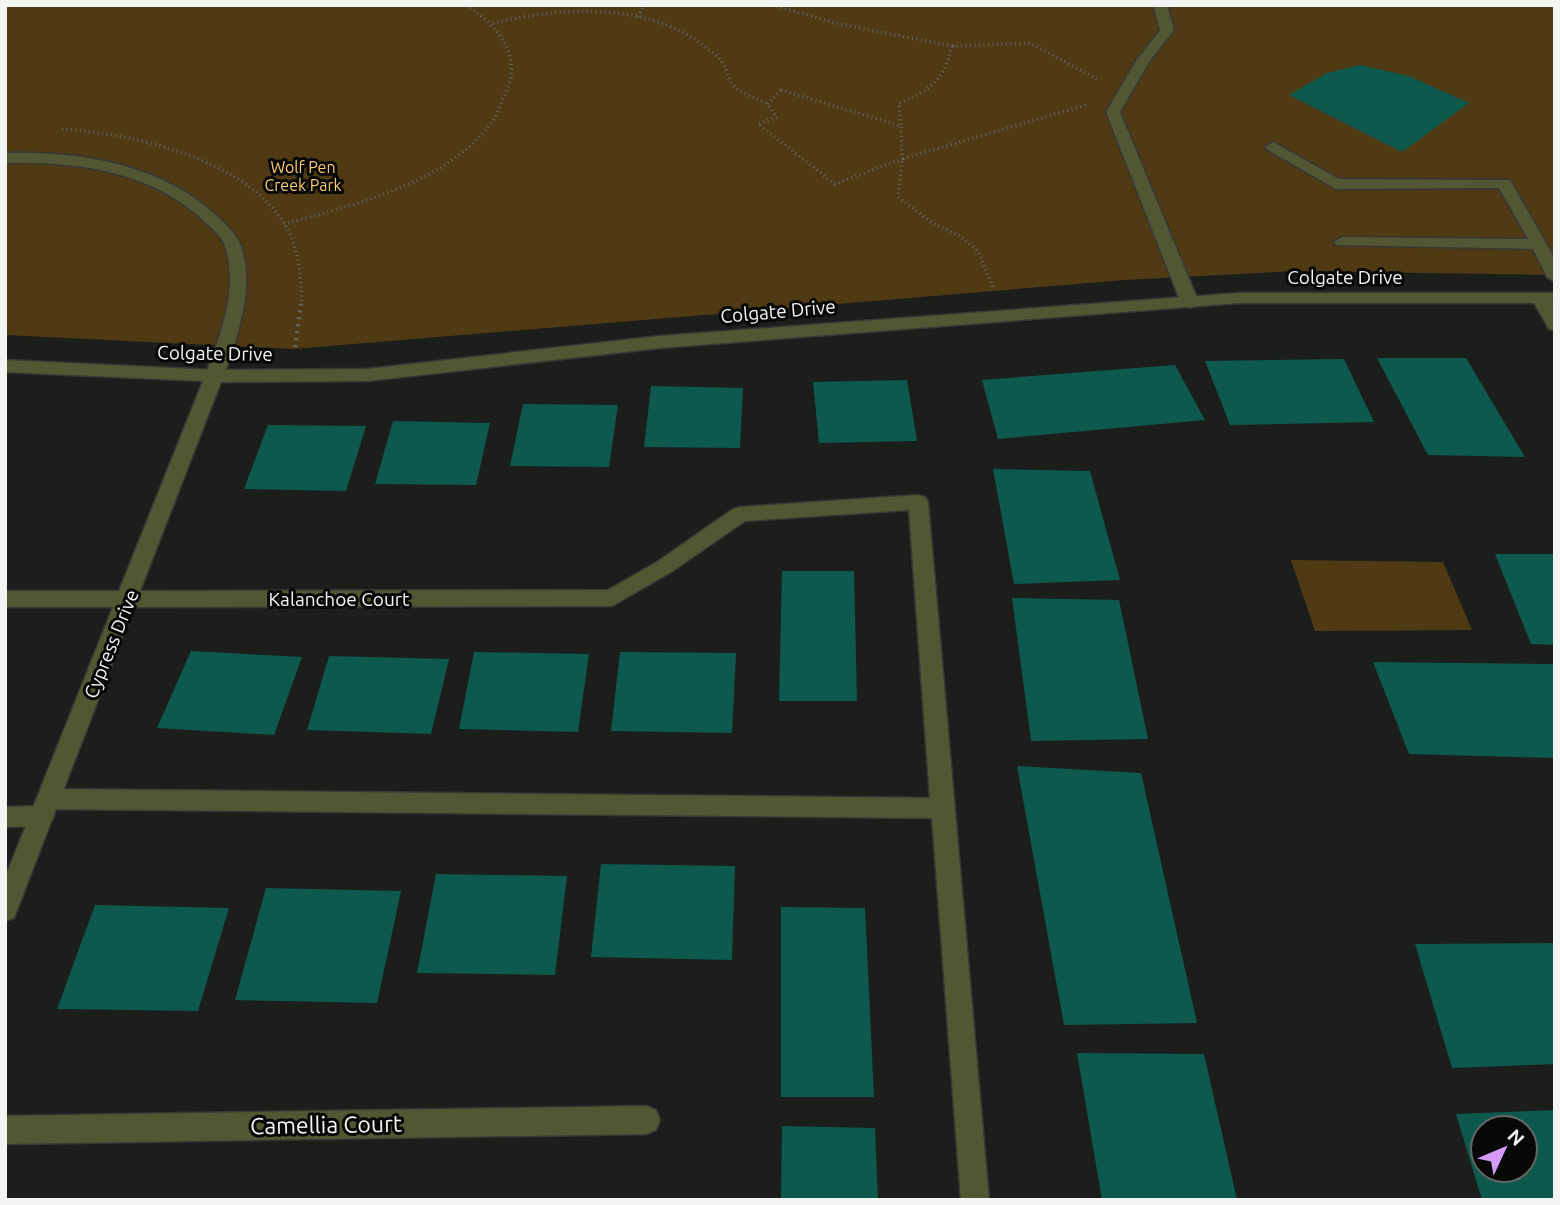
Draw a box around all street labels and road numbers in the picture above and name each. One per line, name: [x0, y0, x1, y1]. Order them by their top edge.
street label: Colgate Drive: [1287, 266, 1403, 288]
street label: Colgate Drive: [719, 295, 837, 327]
street label: Colgate Drive: [157, 341, 273, 365]
street label: Cypress Drive: [79, 586, 143, 702]
street label: Kalanchoe Court: [269, 588, 410, 610]
street label: Camellia Court: [250, 1111, 402, 1138]

